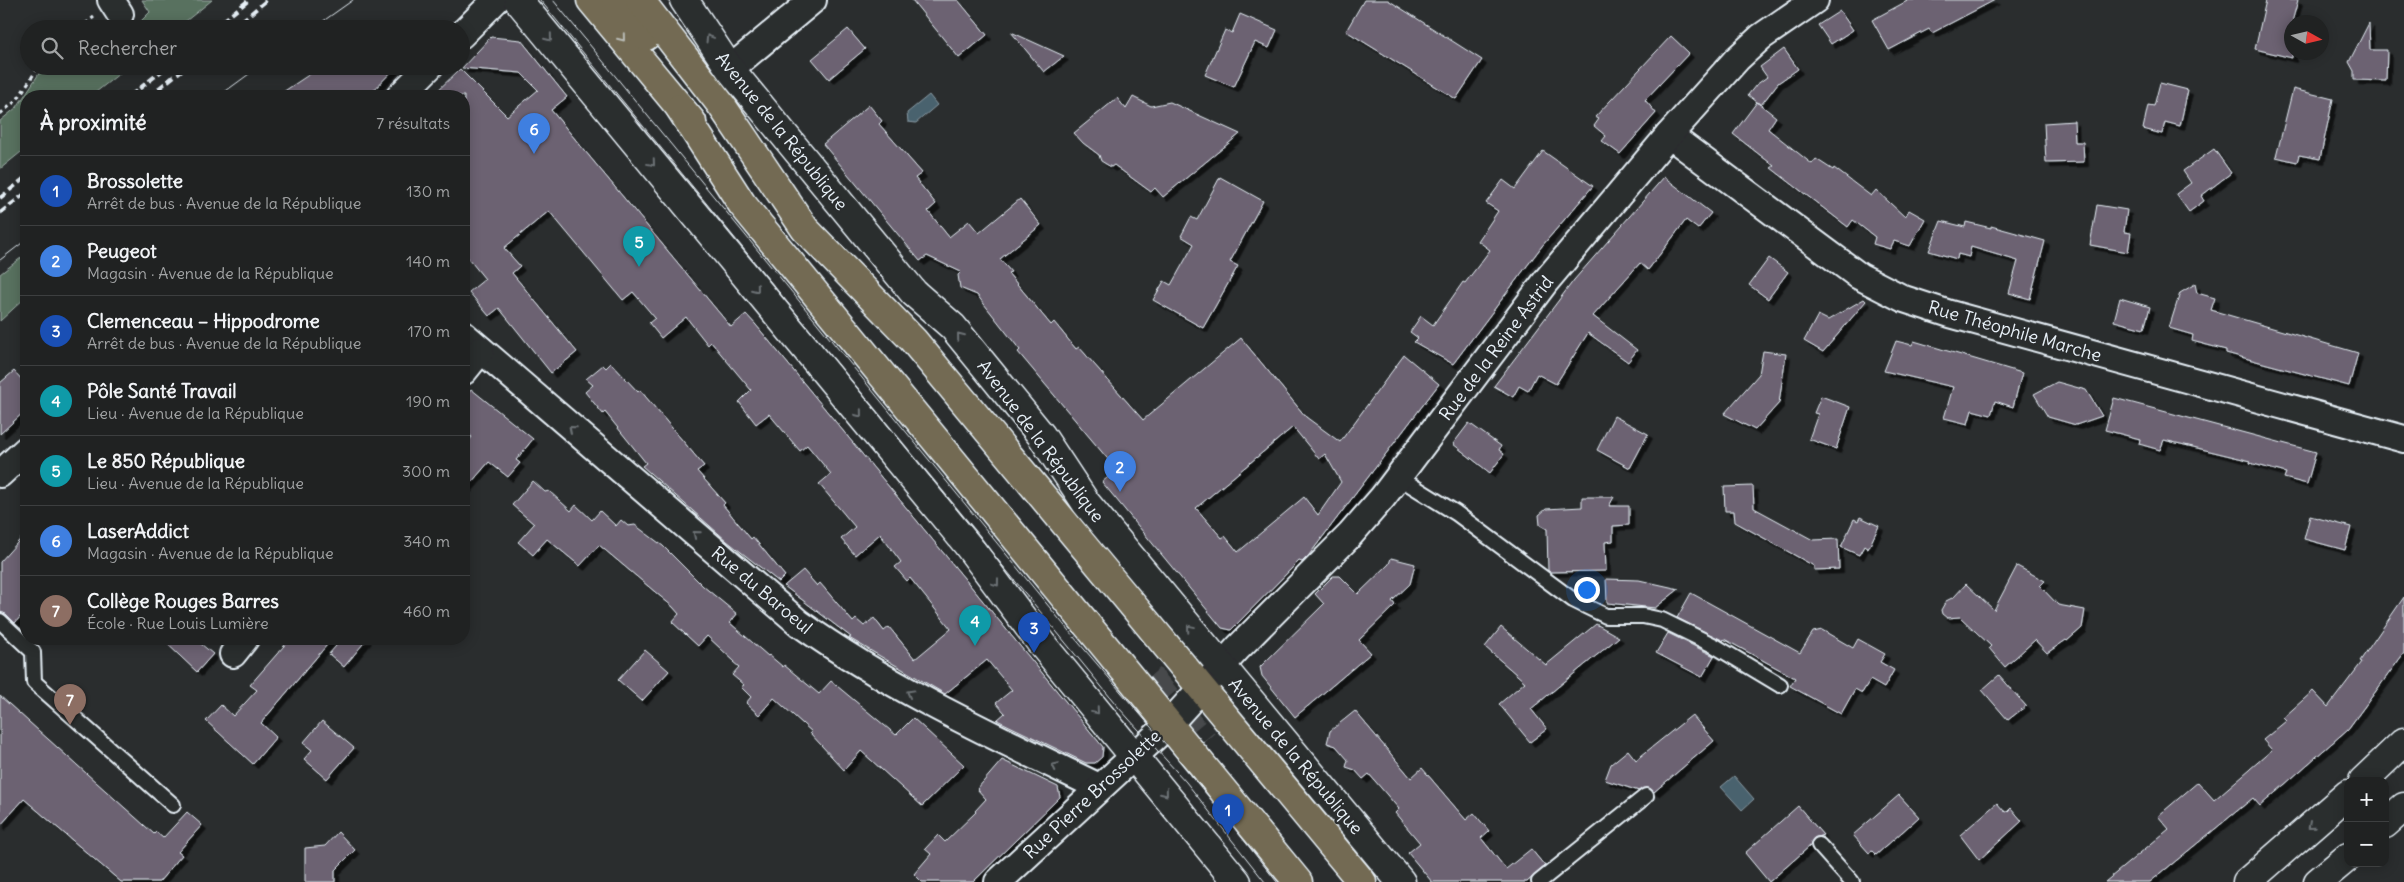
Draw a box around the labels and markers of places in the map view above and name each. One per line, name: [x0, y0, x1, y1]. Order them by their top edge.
pin: 6: [518, 113, 550, 154]
pin: 5: [623, 226, 655, 267]
pin: 2: [1104, 451, 1136, 492]
pin: 4: [959, 605, 991, 646]
pin: 3: [1018, 612, 1050, 653]
pin: 7: [54, 684, 86, 725]
pin: 1: [1212, 794, 1244, 835]

